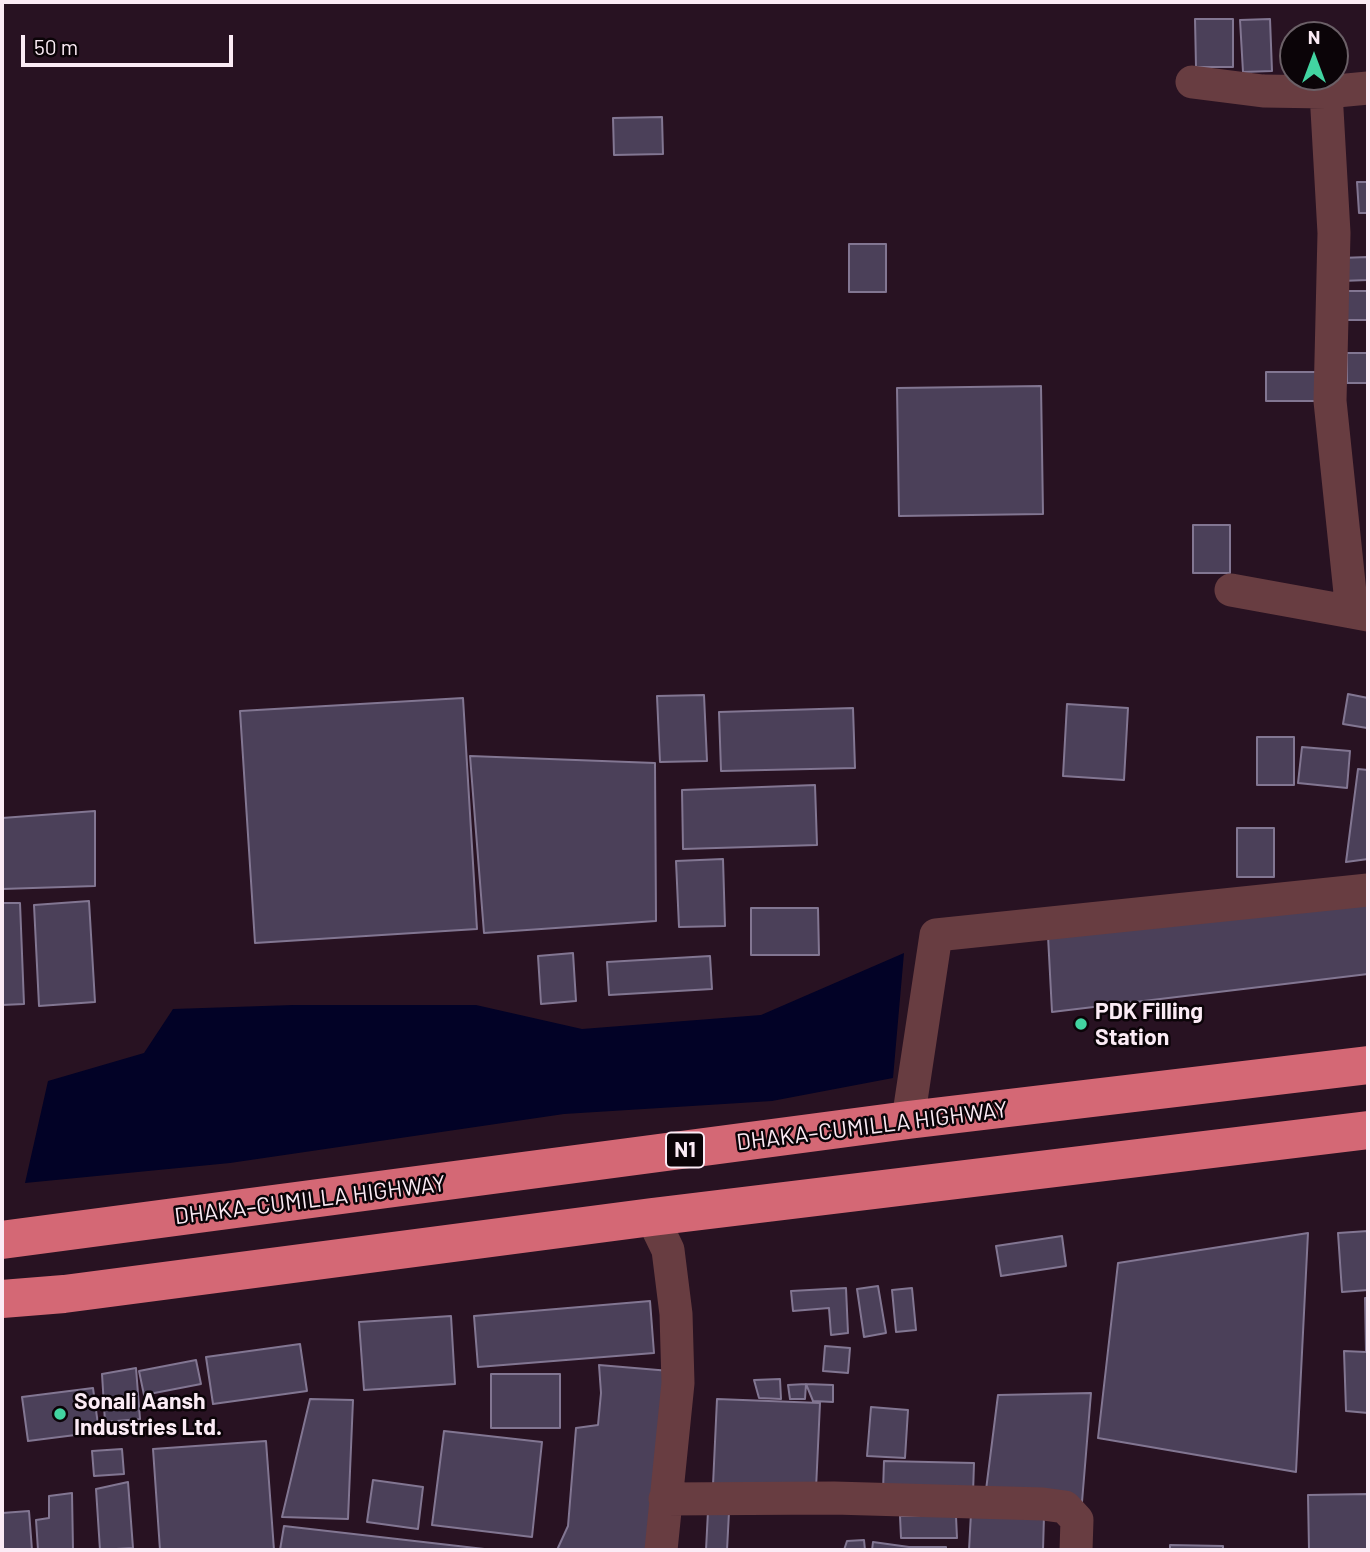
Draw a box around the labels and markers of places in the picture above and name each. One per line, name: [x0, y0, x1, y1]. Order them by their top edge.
place label: PDK Filling Station: [1095, 997, 1203, 1051]
marker: PDK Filling Station: [1073, 1016, 1089, 1032]
place label: Sonali Aansh Industries Ltd.: [74, 1387, 222, 1441]
marker: Sonali Aansh Industries Ltd.: [52, 1406, 68, 1422]

